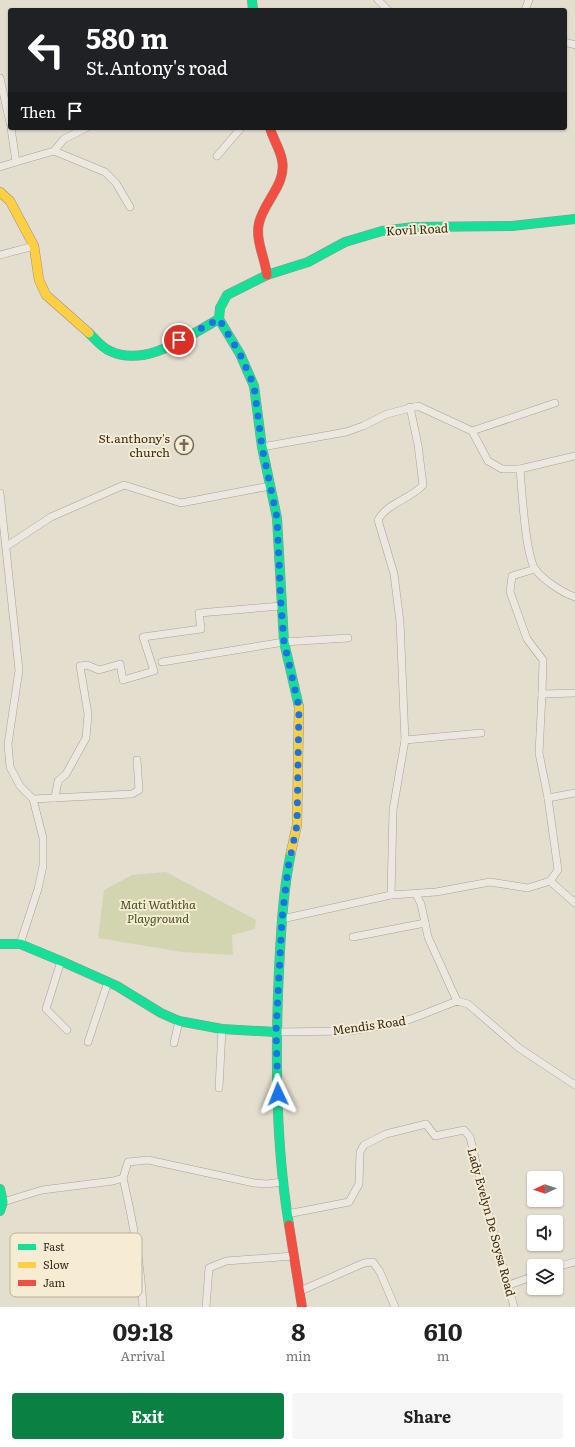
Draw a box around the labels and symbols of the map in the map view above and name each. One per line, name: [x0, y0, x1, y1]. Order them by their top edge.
street label: Kovil Road: [385, 218, 449, 240]
pin: [162, 323, 196, 357]
place label: St.anthony's church: [98, 429, 171, 461]
church icon: St.anthony's church: [173, 434, 195, 456]
park label: Mati Waththa Playground: [120, 895, 196, 927]
street label: Mendis Road: [331, 1011, 408, 1039]
position arrow: [257, 1073, 299, 1115]
street label: Lady Evelyn De Soysa Road: [463, 1146, 521, 1299]
north arrow: [527, 1171, 563, 1207]
legend: [10, 1233, 142, 1297]
text: Fast: [43, 1238, 65, 1254]
text: Slow: [43, 1256, 69, 1272]
text: Jam: [43, 1274, 66, 1290]

